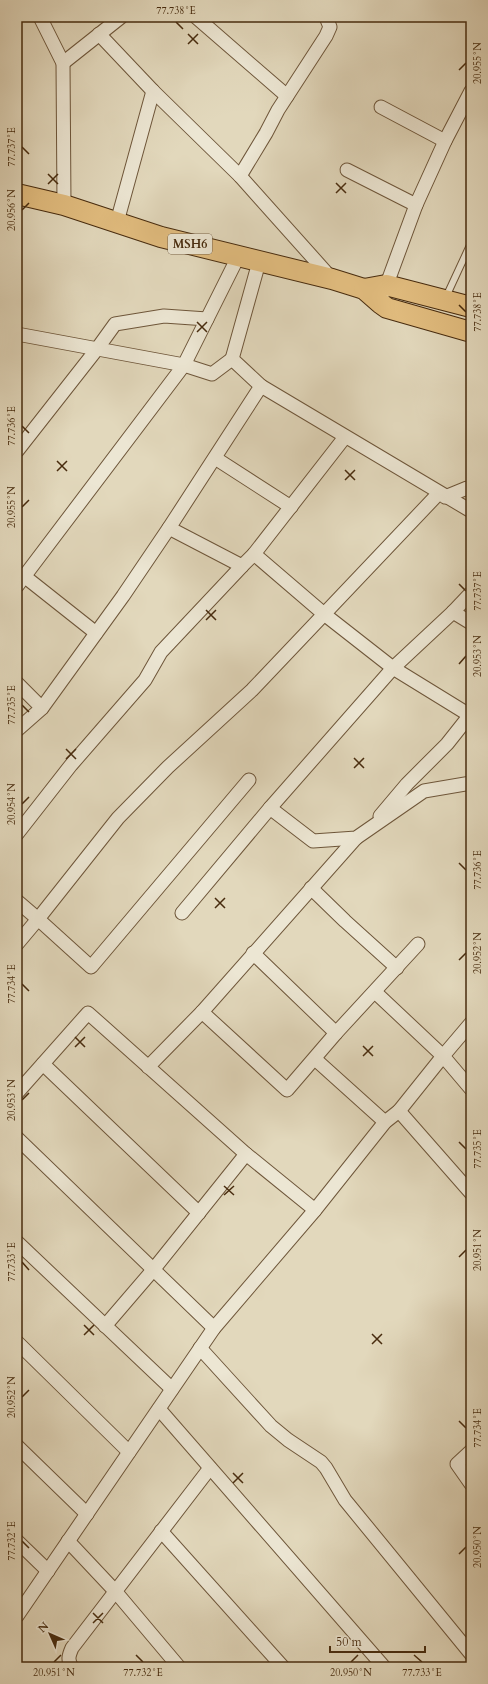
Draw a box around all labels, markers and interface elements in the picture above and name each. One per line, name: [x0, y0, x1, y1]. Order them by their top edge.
text: 77.738°E: [156, 4, 196, 18]
text: 20.955°N: [471, 42, 485, 84]
text: 77.737°E: [5, 127, 19, 167]
text: 20.956°N: [5, 189, 19, 231]
road number: MSH6: [168, 234, 212, 254]
text: 77.738°E: [471, 292, 485, 332]
text: 77.736°E: [5, 406, 19, 446]
text: 20.955°N: [5, 486, 19, 528]
text: 77.737°E: [471, 571, 485, 611]
text: 20.953°N: [471, 635, 485, 677]
text: 77.735°E: [5, 685, 19, 725]
text: 20.954°N: [5, 783, 19, 825]
text: 77.736°E: [471, 850, 485, 890]
text: 20.952°N: [471, 932, 485, 974]
text: 77.734°E: [5, 964, 19, 1004]
text: 20.953°N: [5, 1079, 19, 1121]
text: 77.735°E: [471, 1129, 485, 1169]
text: 20.951°N: [471, 1229, 485, 1271]
text: 77.733°E: [5, 1242, 19, 1282]
text: 20.952°N: [5, 1376, 19, 1418]
text: 77.734°E: [471, 1408, 485, 1448]
text: 77.732°E: [5, 1521, 19, 1561]
text: 20.950°N: [471, 1526, 485, 1568]
north arrow: [30, 1614, 70, 1654]
text: N: [35, 1618, 52, 1636]
scale bar: [330, 1628, 425, 1654]
text: 50 m: [336, 1634, 363, 1650]
text: 20.951°N: [33, 1666, 75, 1680]
text: 77.732°E: [123, 1666, 163, 1680]
text: 20.950°N: [330, 1666, 372, 1680]
text: 77.733°E: [402, 1666, 442, 1680]

